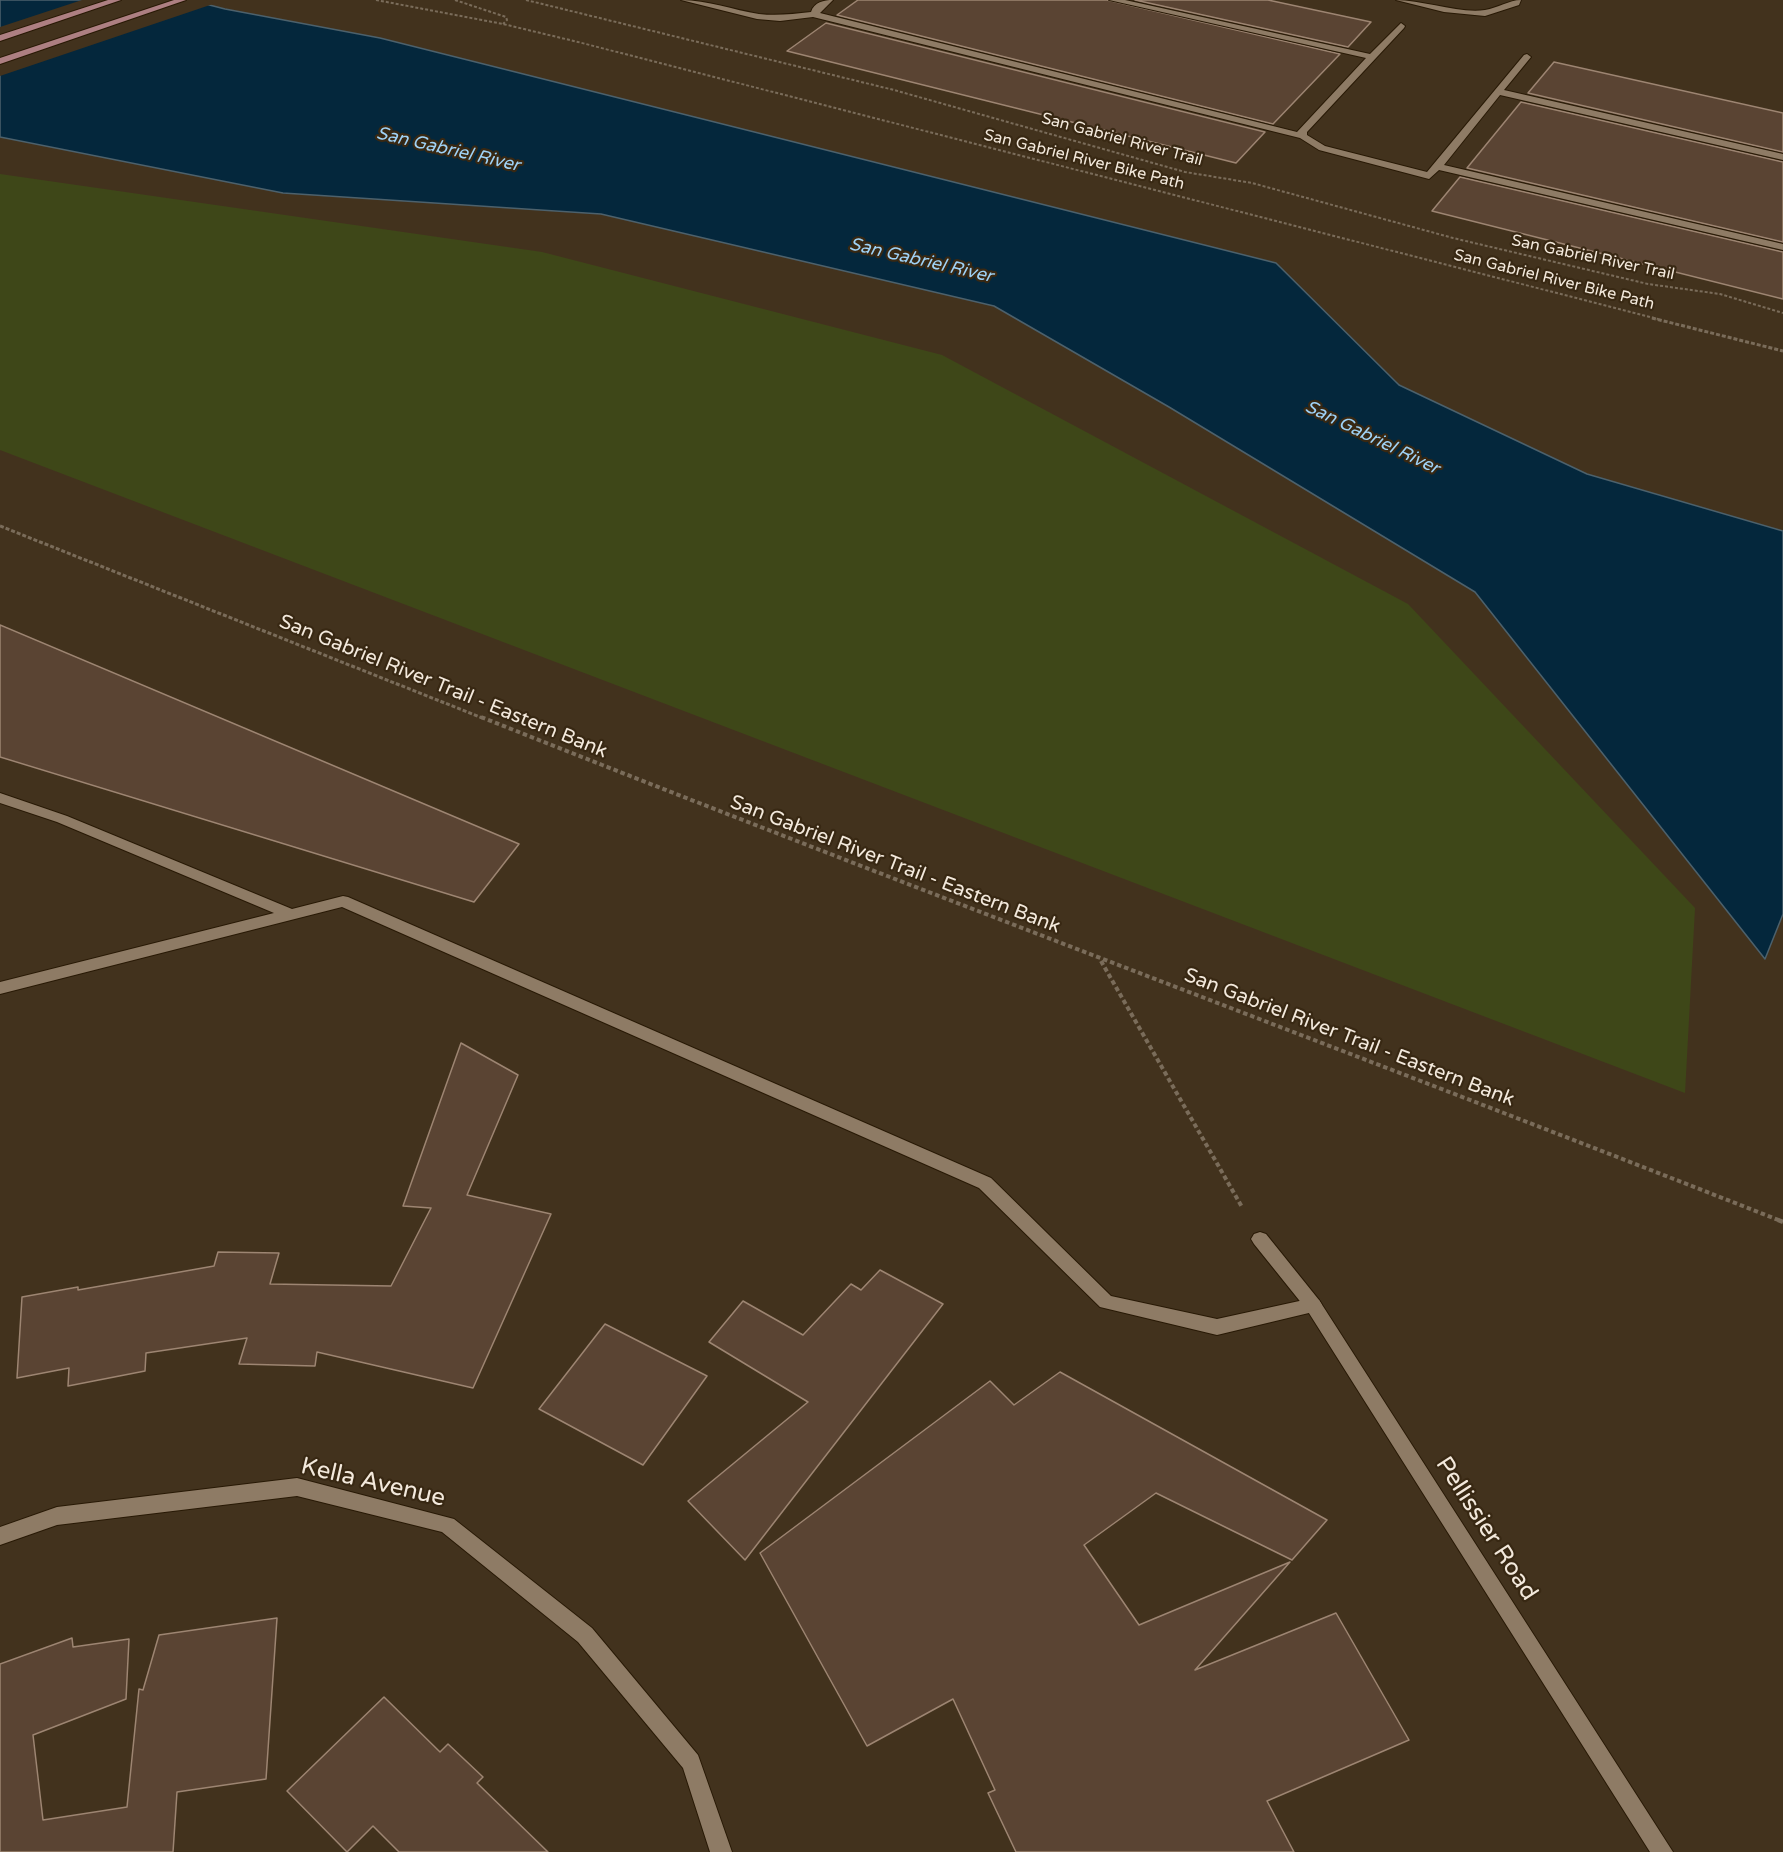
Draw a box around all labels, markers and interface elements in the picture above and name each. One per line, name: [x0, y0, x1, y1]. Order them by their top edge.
street label: San Gabriel River Trail: [1039, 109, 1205, 171]
water label: San Gabriel River: [374, 123, 522, 177]
street label: San Gabriel River Bike Path: [982, 126, 1186, 194]
street label: San Gabriel River Trail: [1510, 231, 1676, 285]
water label: San Gabriel River: [847, 234, 995, 288]
street label: San Gabriel River Bike Path: [1452, 246, 1656, 314]
water label: San Gabriel River: [1301, 396, 1443, 480]
street label: San Gabriel River Trail - Eastern Bank: [275, 610, 611, 764]
street label: San Gabriel River Trail - Eastern Bank: [727, 791, 1063, 939]
street label: San Gabriel River Trail - Eastern Bank: [1181, 964, 1517, 1112]
street label: Kella Avenue: [298, 1452, 448, 1514]
street label: Pellissier Road: [1429, 1452, 1543, 1606]

